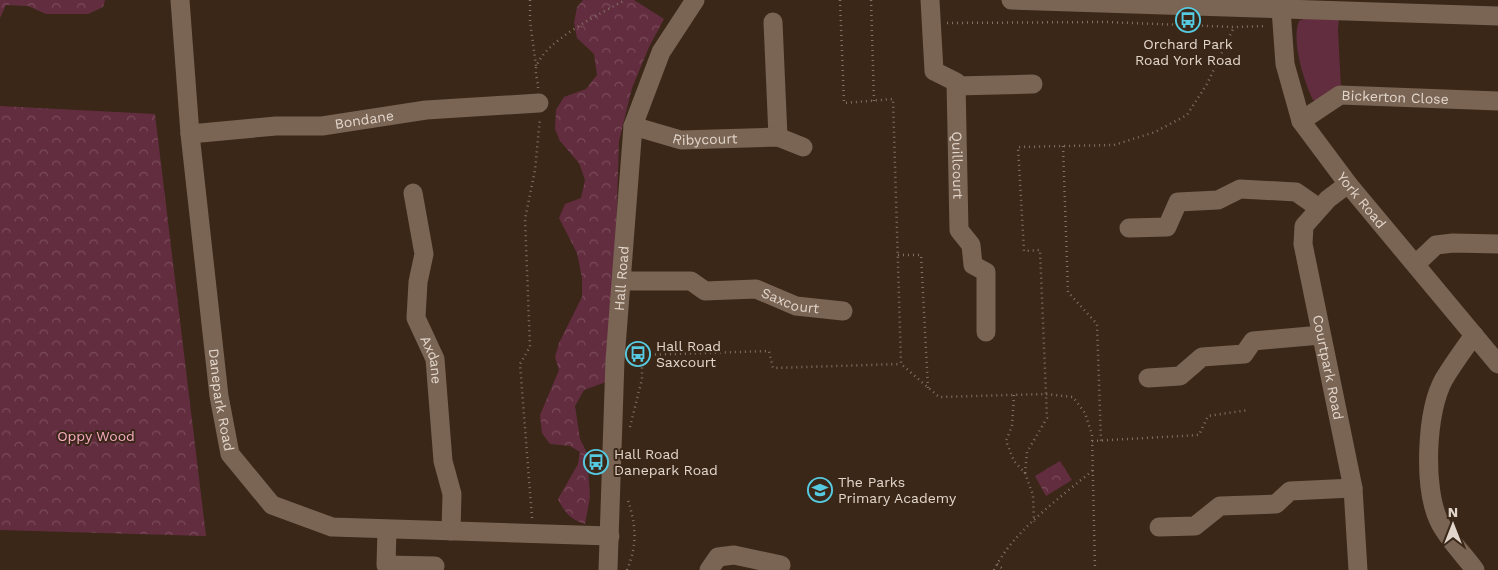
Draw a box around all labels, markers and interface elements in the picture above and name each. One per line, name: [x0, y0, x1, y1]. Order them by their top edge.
bus stop icon: Orchard Park Road York Road: [1175, 7, 1201, 33]
place label: Orchard Park Road York Road: [1135, 36, 1241, 68]
street label: Bickerton Close: [1341, 87, 1449, 107]
street label: Bondane: [333, 107, 395, 132]
street label: Ribycourt: [671, 130, 738, 148]
street label: Quillcourt: [949, 131, 966, 199]
street label: York Road: [1334, 169, 1389, 231]
street label: Hall Road: [611, 245, 632, 311]
street label: Saxcourt: [759, 284, 820, 316]
street label: Courtpark Road: [1310, 313, 1347, 421]
street label: Axdane: [417, 333, 445, 385]
place label: Hall Road Saxcourt: [656, 338, 721, 370]
bus stop icon: Hall Road Saxcourt: [625, 341, 651, 367]
street label: Danepark Road: [206, 348, 237, 452]
park label: Oppy Wood: [57, 428, 135, 444]
place label: Hall Road Danepark Road: [614, 446, 718, 478]
bus stop icon: Hall Road Danepark Road: [583, 449, 609, 475]
place label: The Parks Primary Academy: [838, 474, 957, 506]
school or university icon: The Parks Primary Academy: [807, 477, 833, 503]
north arrow: [1428, 500, 1478, 550]
text: N: [1448, 504, 1458, 520]

